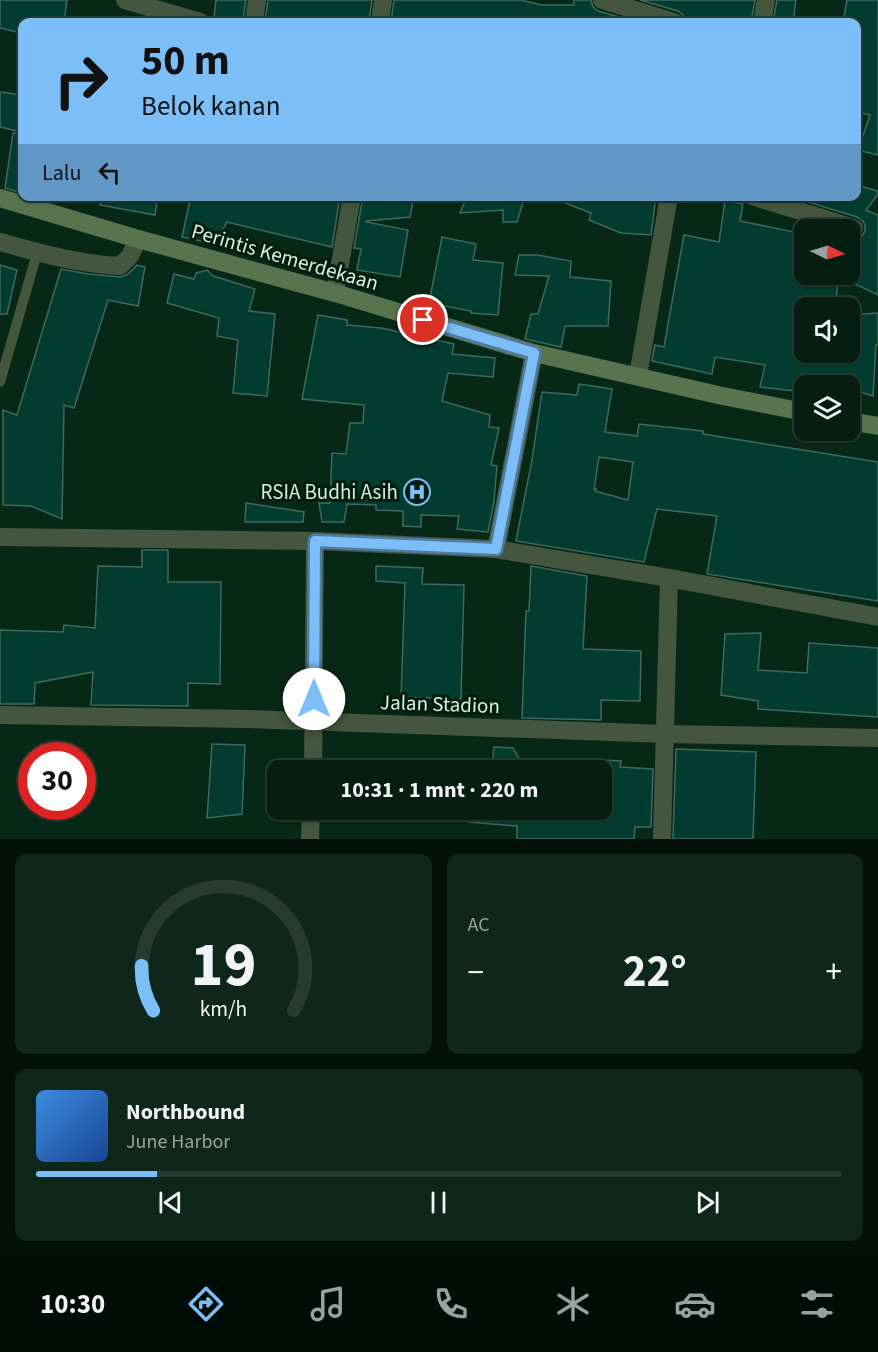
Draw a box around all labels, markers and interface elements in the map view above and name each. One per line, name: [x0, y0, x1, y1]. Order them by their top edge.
text: 50 m: [141, 31, 230, 91]
icon: right: [42, 42, 120, 120]
text: Belok kanan: [141, 87, 280, 126]
icon: left: [93, 156, 126, 189]
text: Lalu: [42, 157, 81, 189]
street label: Perintis Kemerdekaan: [188, 216, 382, 298]
north arrow: [794, 219, 860, 285]
map controls: [794, 219, 860, 441]
pin: [397, 294, 448, 345]
button: sound: [794, 297, 860, 363]
icon: arrive: [406, 303, 439, 336]
button: layers: [794, 375, 860, 441]
place label: RSIA Budhi Asih: [261, 477, 398, 507]
hospital icon: RSIA Budhi Asih: [402, 477, 432, 507]
position arrow: [282, 667, 346, 731]
street label: Jalan Stadion: [380, 687, 500, 721]
speed limit sign: 30: [18, 742, 96, 820]
text: 10:31 · 1 mnt · 220 m: [341, 774, 538, 806]
text: AC: [468, 911, 490, 939]
text: 19: [190, 921, 256, 1010]
text: 22°: [623, 940, 687, 1004]
text: −: [468, 949, 484, 996]
text: +: [826, 949, 842, 996]
text: km/h: [199, 994, 247, 1025]
text: Northbound: [126, 1096, 245, 1128]
text: June Harbor: [126, 1128, 230, 1156]
icon: previous: [154, 1186, 187, 1219]
icon: pause: [422, 1186, 455, 1219]
icon: next: [691, 1186, 724, 1219]
icon: directions: [185, 1283, 227, 1325]
icon: music: [307, 1283, 349, 1325]
icon: phone: [430, 1283, 472, 1325]
icon: climate: [552, 1283, 594, 1325]
icon: car: [674, 1283, 716, 1325]
icon: filters: [796, 1283, 838, 1325]
text: 10:30: [40, 1285, 105, 1324]

